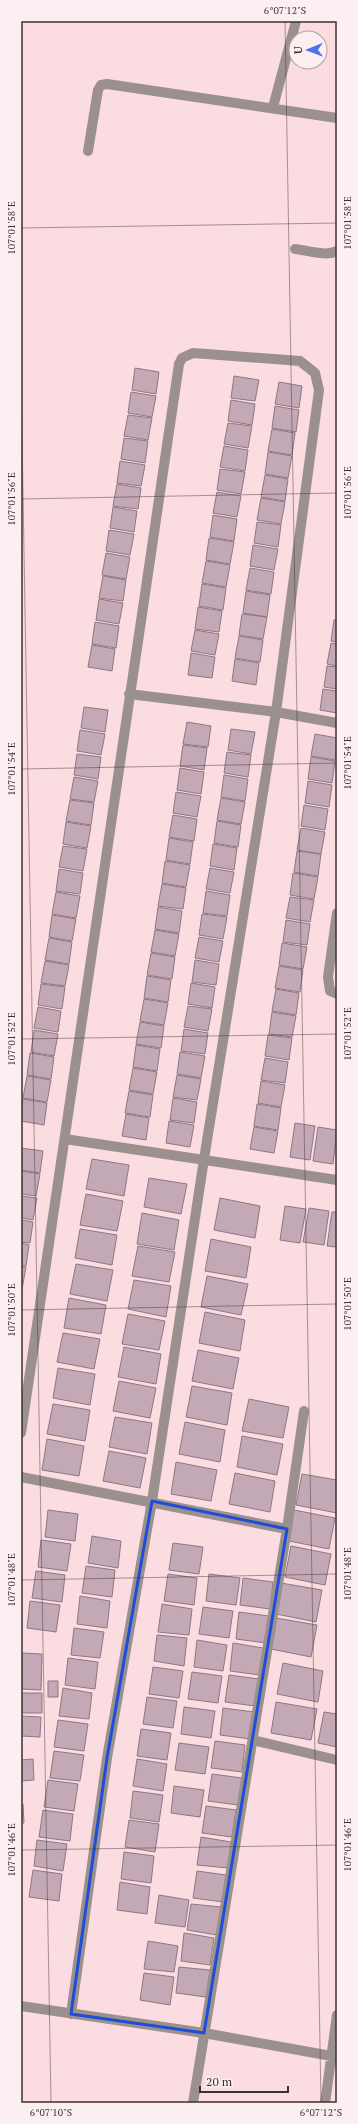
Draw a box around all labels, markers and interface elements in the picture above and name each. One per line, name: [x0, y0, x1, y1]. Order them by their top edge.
text: 6°07'12"S: [264, 4, 306, 17]
north arrow: [288, 30, 328, 70]
text: U: [291, 46, 305, 54]
text: 107°01'58"E: [341, 196, 354, 250]
text: 107°01'58"E: [5, 201, 18, 255]
text: 107°01'56"E: [341, 466, 354, 520]
text: 107°01'56"E: [5, 472, 18, 526]
text: 107°01'54"E: [341, 736, 354, 790]
text: 107°01'54"E: [5, 742, 18, 796]
text: 107°01'52"E: [341, 1007, 354, 1061]
text: 107°01'52"E: [5, 1012, 18, 1066]
text: 107°01'50"E: [341, 1277, 354, 1331]
text: 107°01'50"E: [5, 1283, 18, 1337]
text: 107°01'48"E: [341, 1547, 354, 1601]
text: 107°01'48"E: [5, 1553, 18, 1607]
text: 107°01'46"E: [341, 1818, 354, 1872]
text: 107°01'46"E: [5, 1823, 18, 1877]
scale bar: [200, 2068, 288, 2094]
text: 20 m: [206, 2074, 233, 2089]
text: 6°07'10"S: [30, 2106, 72, 2119]
text: 6°07'12"S: [300, 2106, 342, 2119]

